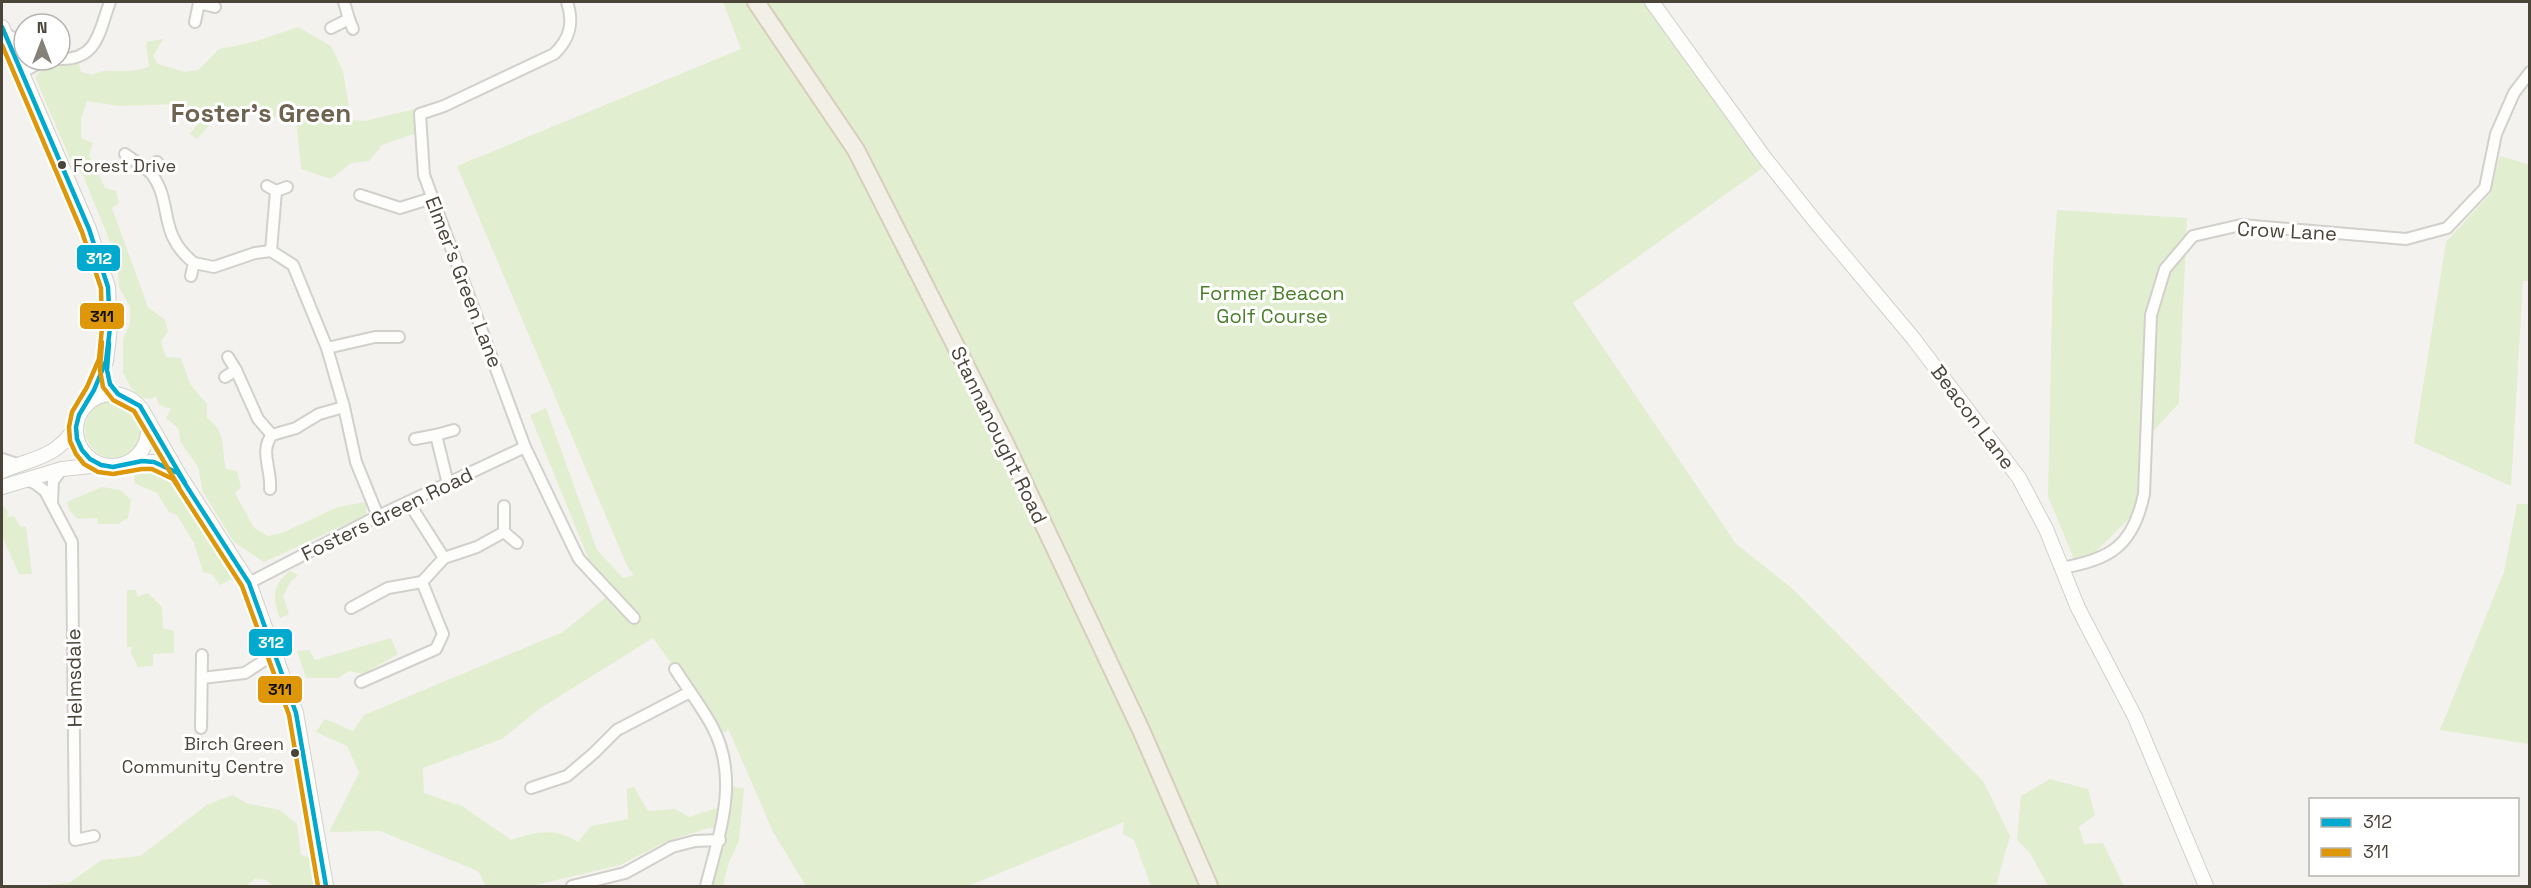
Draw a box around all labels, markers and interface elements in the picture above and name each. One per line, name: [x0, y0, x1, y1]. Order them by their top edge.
north arrow: [12, 12, 72, 72]
text: N: [37, 17, 47, 38]
district label: Foster's Green: [171, 96, 351, 130]
place label: Forest Drive: [73, 154, 176, 177]
marker: Forest Drive: [56, 159, 68, 171]
street label: Elmer's Green Lane: [419, 193, 509, 371]
street label: Crow Lane: [2236, 215, 2338, 247]
line badge: 312: [76, 244, 121, 272]
text: 312: [86, 248, 112, 269]
park label: Former Beacon Golf Course: [1199, 280, 1345, 329]
line badge: 311: [79, 302, 125, 330]
text: 311: [90, 306, 114, 327]
street label: Stannanought Road: [945, 342, 1053, 528]
street label: Beacon Lane: [1925, 359, 2021, 475]
street label: Fosters Green Road: [297, 461, 477, 567]
street label: Helmsdale: [60, 628, 88, 728]
line badge: 312: [248, 628, 293, 657]
text: 312: [258, 632, 284, 653]
line badge: 311: [257, 675, 303, 704]
text: 311: [268, 679, 292, 700]
place label: Birch Green Community Centre: [122, 732, 284, 778]
marker: Birch Green Community Centre: [289, 747, 301, 759]
legend: [2309, 798, 2519, 876]
text: 312: [2363, 810, 2392, 833]
text: 311: [2363, 840, 2389, 863]

